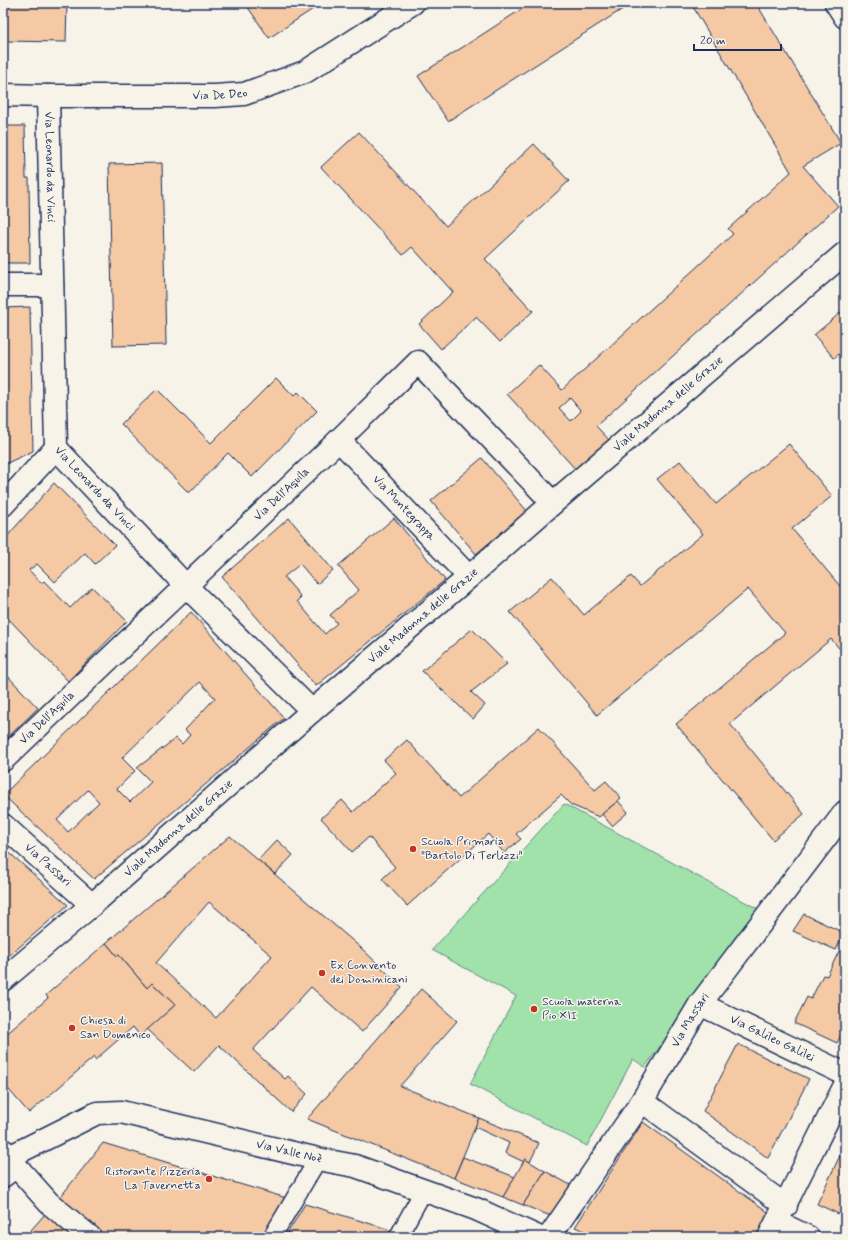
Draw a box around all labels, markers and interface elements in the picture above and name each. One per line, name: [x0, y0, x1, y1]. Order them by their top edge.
scale bar: [694, 26, 781, 52]
text: 20 m: [700, 33, 726, 49]
street label: Via De Deo: [193, 85, 250, 104]
street label: Via Leonardo da Vinci: [40, 112, 59, 223]
street label: Viale Madonna delle Grazie: [610, 352, 727, 456]
street label: Via Leonardo da Vinci: [51, 443, 138, 535]
street label: Via Dell'Aquila: [250, 464, 313, 525]
street label: Via Montegrappa: [369, 472, 439, 545]
street label: Viale Madonna delle Grazie: [365, 564, 482, 668]
street label: Via Dell'Aquila: [16, 688, 79, 748]
street label: Viale Madonna delle Grazie: [121, 776, 237, 881]
place label: Scuola Primaria "Bartolo Di Terlizzi": [421, 834, 523, 864]
street label: Via Passari: [21, 840, 75, 890]
marker: Scuola Primaria "Bartolo Di Terlizzi": [408, 844, 418, 854]
place label: Ex Convento dei Dominicani: [330, 958, 407, 988]
marker: Ex Convento dei Dominicani: [317, 968, 327, 978]
street label: Via Massari: [668, 990, 714, 1051]
place label: Scuola materna Pio XII: [542, 994, 622, 1024]
marker: Scuola materna Pio XII: [529, 1004, 539, 1014]
street label: Via Galileo Galilei: [727, 1012, 817, 1066]
place label: Chiesa di San Domenico: [80, 1013, 151, 1043]
marker: Chiesa di San Domenico: [67, 1023, 77, 1033]
street label: Via Valle Noè: [254, 1136, 324, 1168]
place label: Ristorante Pizzeria La Tavernetta: [105, 1164, 201, 1194]
marker: Ristorante Pizzeria La Tavernetta: [204, 1174, 214, 1184]

